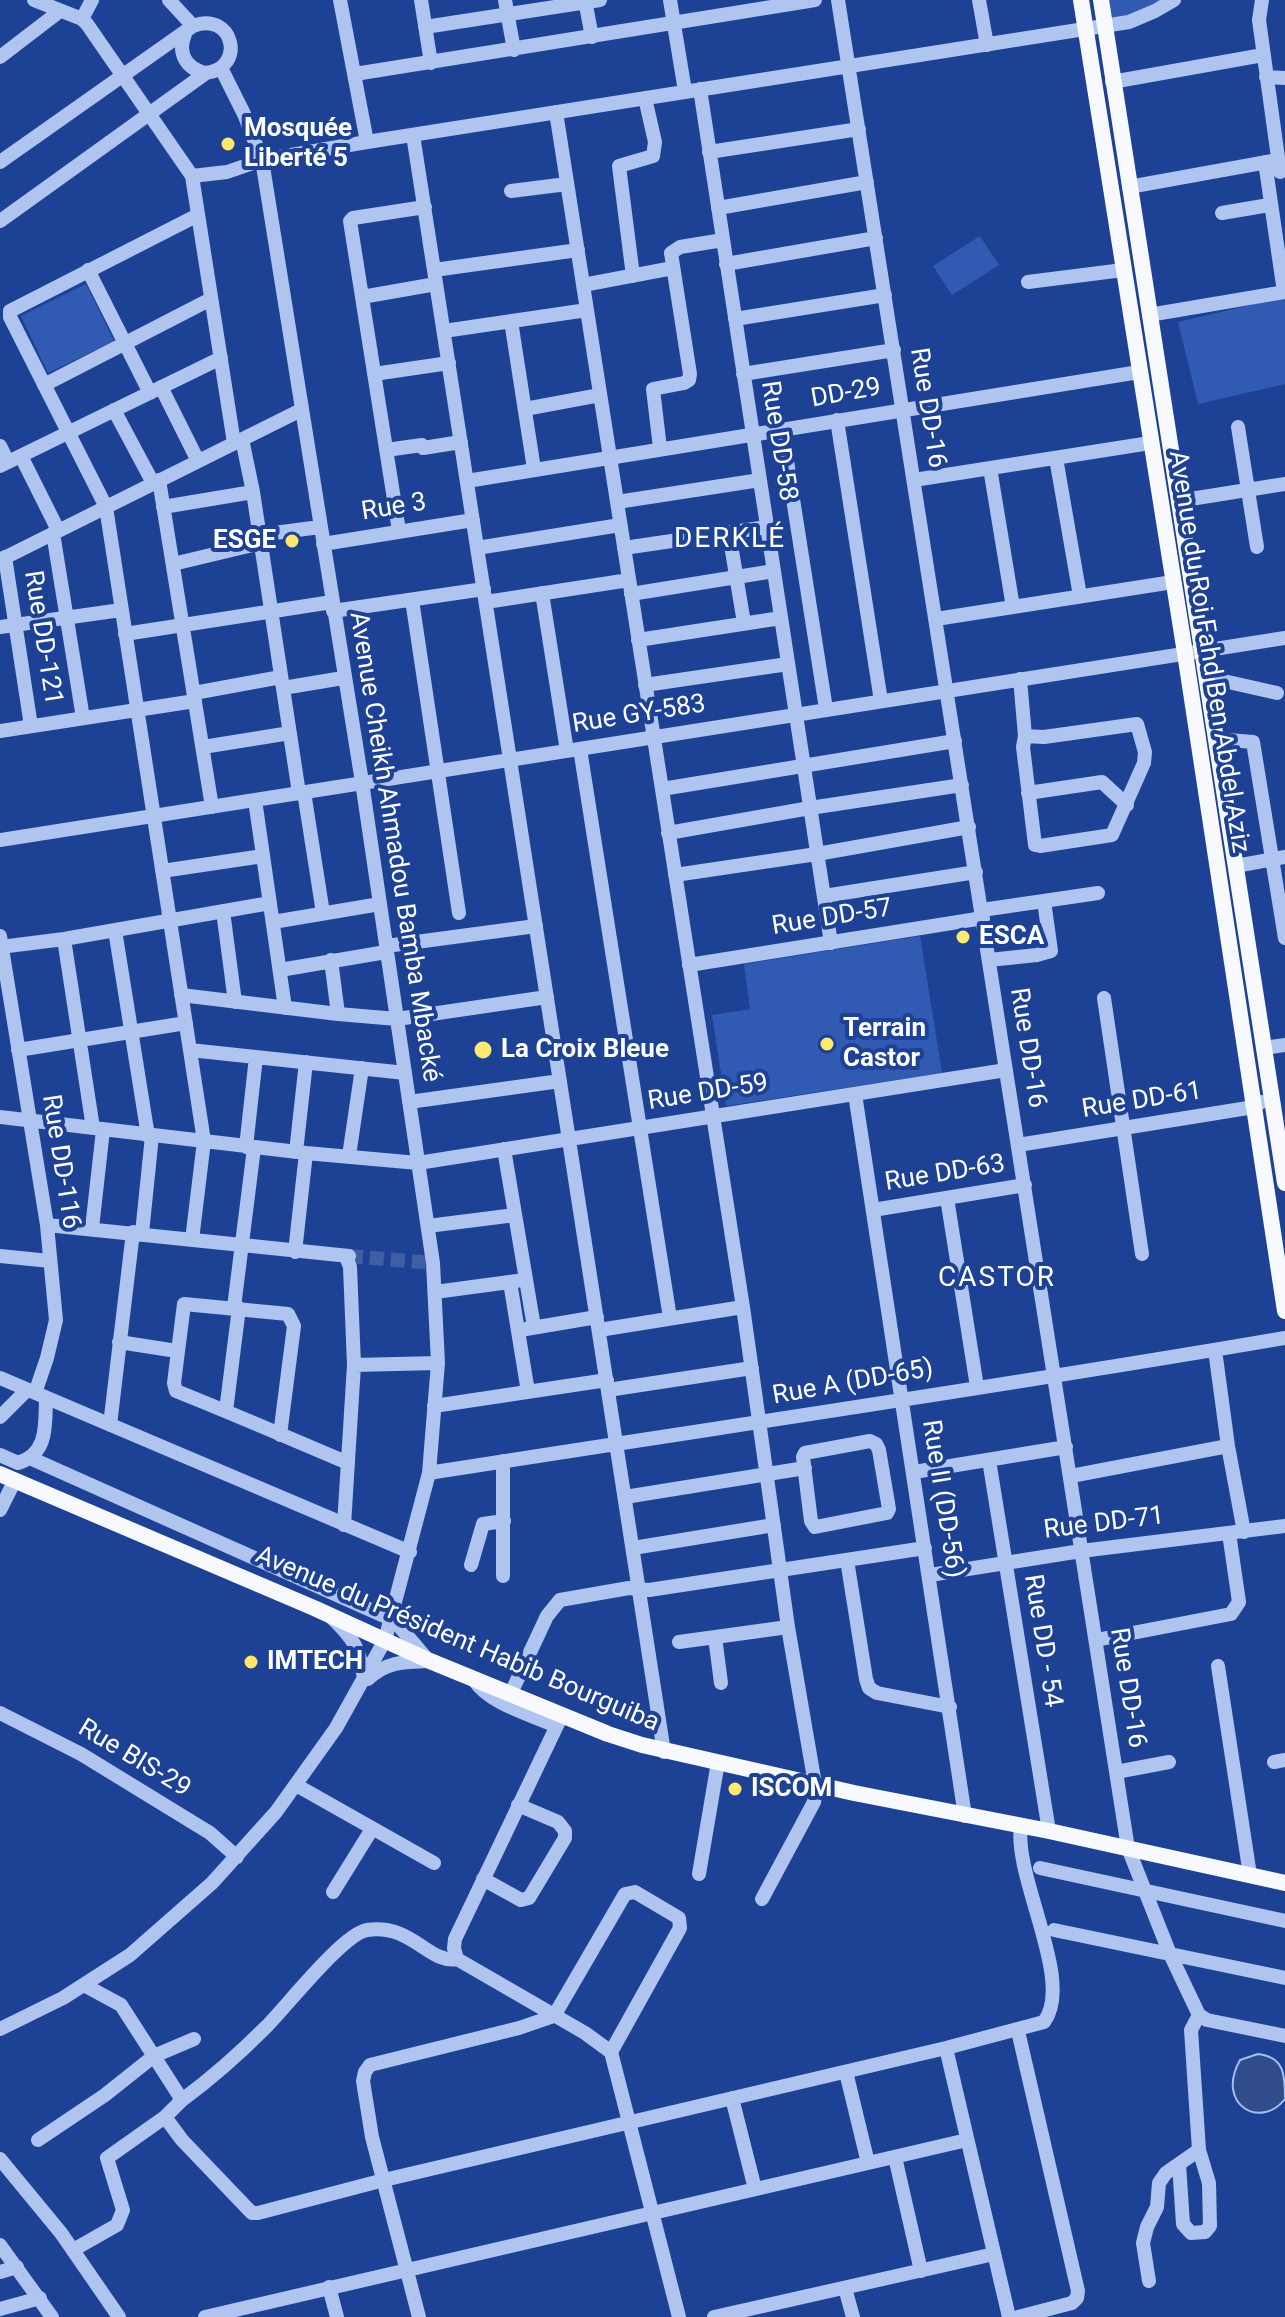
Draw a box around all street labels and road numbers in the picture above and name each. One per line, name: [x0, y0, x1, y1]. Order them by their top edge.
street label: Rue DD-16: [902, 346, 952, 470]
street label: DD-29: [809, 373, 883, 415]
street label: Rue DD-58: [753, 379, 803, 503]
street label: Avenue du Roi Fahd Ben Abdel Aziz: [1161, 449, 1255, 855]
street label: Rue 3: [359, 487, 429, 529]
street label: Rue DD-121: [16, 569, 68, 707]
street label: Avenue Cheikh Ahmadou Bamba Mbacké: [341, 610, 447, 1084]
street label: Rue GY-583: [570, 689, 708, 741]
street label: Rue DD-57: [770, 893, 894, 943]
street label: Rue DD-16: [1002, 986, 1052, 1110]
street label: Rue DD-59: [646, 1068, 770, 1118]
street label: Rue DD-61: [1080, 1076, 1204, 1126]
street label: Rue DD-116: [34, 1093, 86, 1231]
street label: Rue DD-63: [883, 1149, 1007, 1199]
street label: Rue A (DD-65): [770, 1354, 936, 1412]
street label: Rue II (DD-56): [914, 1418, 970, 1580]
street label: Rue DD-71: [1042, 1501, 1166, 1547]
street label: Avenue du Président Habib Bourguiba: [250, 1541, 664, 1739]
street label: Rue DD - 54: [1016, 1572, 1068, 1710]
street label: Rue DD-16: [1102, 1626, 1152, 1750]
street label: Rue BIS-29: [72, 1713, 196, 1805]

